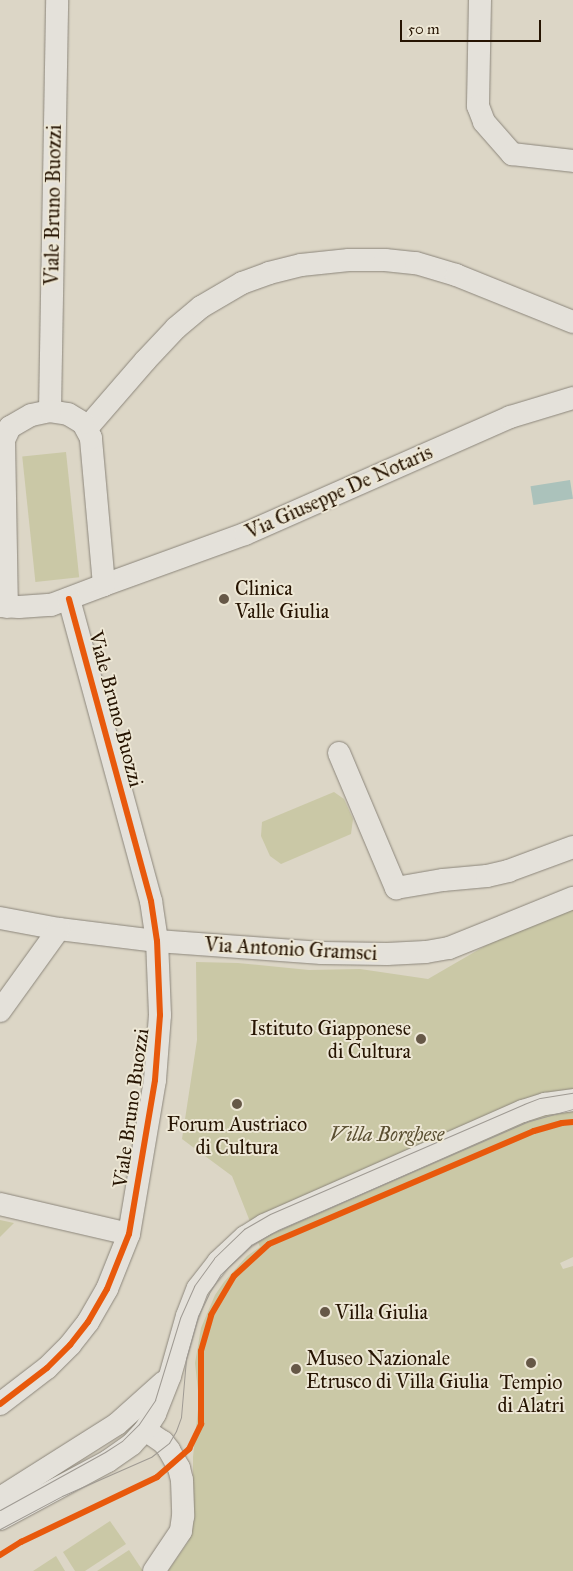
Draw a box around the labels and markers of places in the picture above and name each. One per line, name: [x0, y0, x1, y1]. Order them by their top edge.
place label: Clinica Valle Giulia: [235, 576, 329, 623]
marker: Clinica Valle Giulia: [217, 592, 231, 606]
place label: Istituto Giapponese di Cultura: [250, 1016, 411, 1063]
marker: Istituto Giapponese di Cultura: [415, 1033, 427, 1045]
marker: Forum Austriaco di Cultura: [231, 1098, 243, 1110]
place label: Forum Austriaco di Cultura: [167, 1112, 307, 1159]
place label: Villa Giulia: [335, 1300, 428, 1324]
marker: Villa Giulia: [319, 1306, 331, 1318]
place label: Museo Nazionale Etrusco di Villa Giulia: [306, 1346, 489, 1393]
marker: Tempio di Alatri: [525, 1357, 537, 1369]
marker: Museo Nazionale Etrusco di Villa Giulia: [290, 1363, 302, 1375]
place label: Tempio di Alatri: [497, 1371, 565, 1418]

